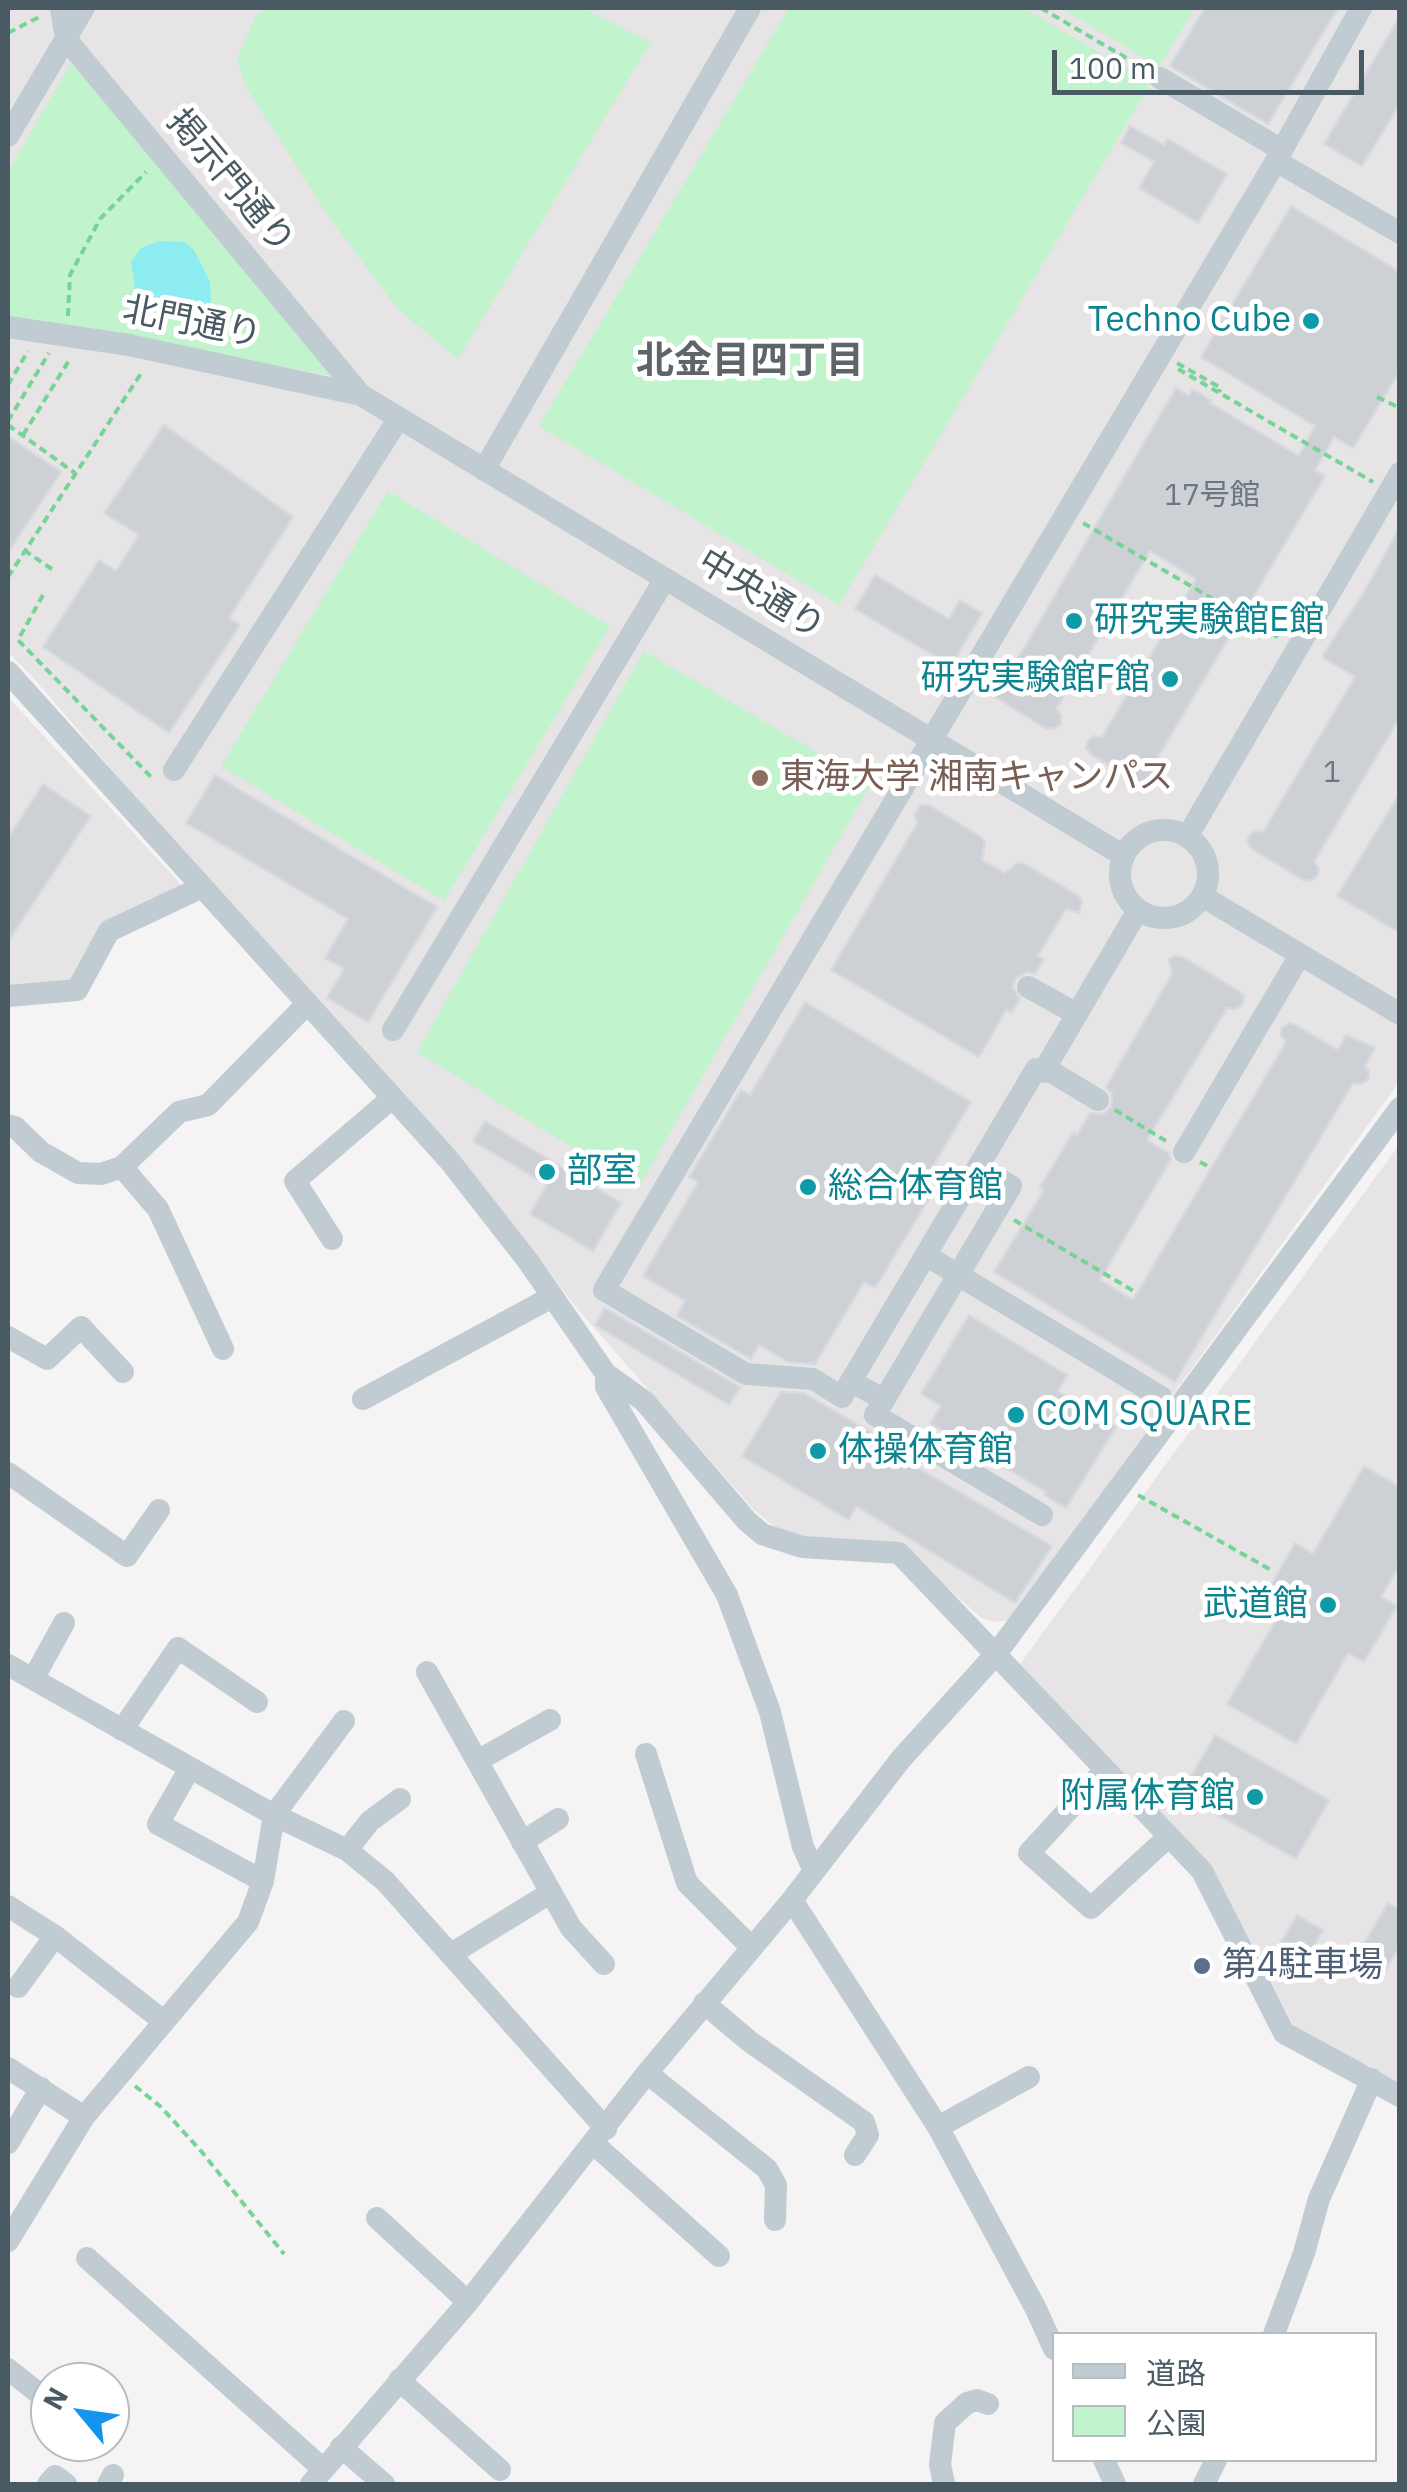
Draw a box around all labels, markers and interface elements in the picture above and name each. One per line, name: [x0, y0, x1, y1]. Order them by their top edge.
scale bar: [1057, 30, 1370, 92]
text: 100 m: [1069, 48, 1156, 87]
street label: 掲示門通り: [158, 101, 302, 263]
street label: 北門通り: [119, 289, 265, 357]
place label: Techno Cube: [1088, 300, 1291, 342]
marker: Techno Cube: [1300, 310, 1322, 332]
district label: 北金目四丁目: [636, 339, 864, 385]
house number: 17号館: [1164, 478, 1260, 514]
street label: 中央通り: [690, 541, 832, 649]
place label: 研究実験館E館: [1094, 600, 1324, 642]
marker: 研究実験館E館: [1063, 610, 1085, 632]
place label: 研究実験館F館: [920, 658, 1150, 700]
marker: 研究実験館F館: [1159, 668, 1181, 690]
house number: 1: [1323, 755, 1341, 791]
place label: 東海大学 湘南キャンパス: [780, 757, 1173, 799]
marker: 東海大学 湘南キャンパス: [749, 767, 771, 789]
place label: 部室: [567, 1151, 637, 1193]
marker: 部室: [536, 1161, 558, 1183]
place label: 総合体育館: [828, 1166, 1003, 1208]
marker: 総合体育館: [797, 1176, 819, 1198]
place label: COM SQUARE: [1036, 1394, 1252, 1436]
marker: COM SQUARE: [1005, 1404, 1027, 1426]
place label: 体操体育館: [838, 1430, 1013, 1472]
marker: 体操体育館: [807, 1440, 829, 1462]
place label: 武道館: [1203, 1584, 1308, 1626]
marker: 武道館: [1317, 1594, 1339, 1616]
place label: 附属体育館: [1060, 1776, 1235, 1818]
marker: 附属体育館: [1244, 1786, 1266, 1808]
place label: 第4駐車場: [1222, 1945, 1383, 1987]
marker: 第4駐車場: [1191, 1955, 1213, 1977]
legend: [1052, 2332, 1377, 2462]
text: 道路: [1146, 2353, 1206, 2392]
north arrow: [30, 2362, 130, 2462]
text: N: [34, 2380, 76, 2416]
text: 公園: [1146, 2403, 1206, 2442]

